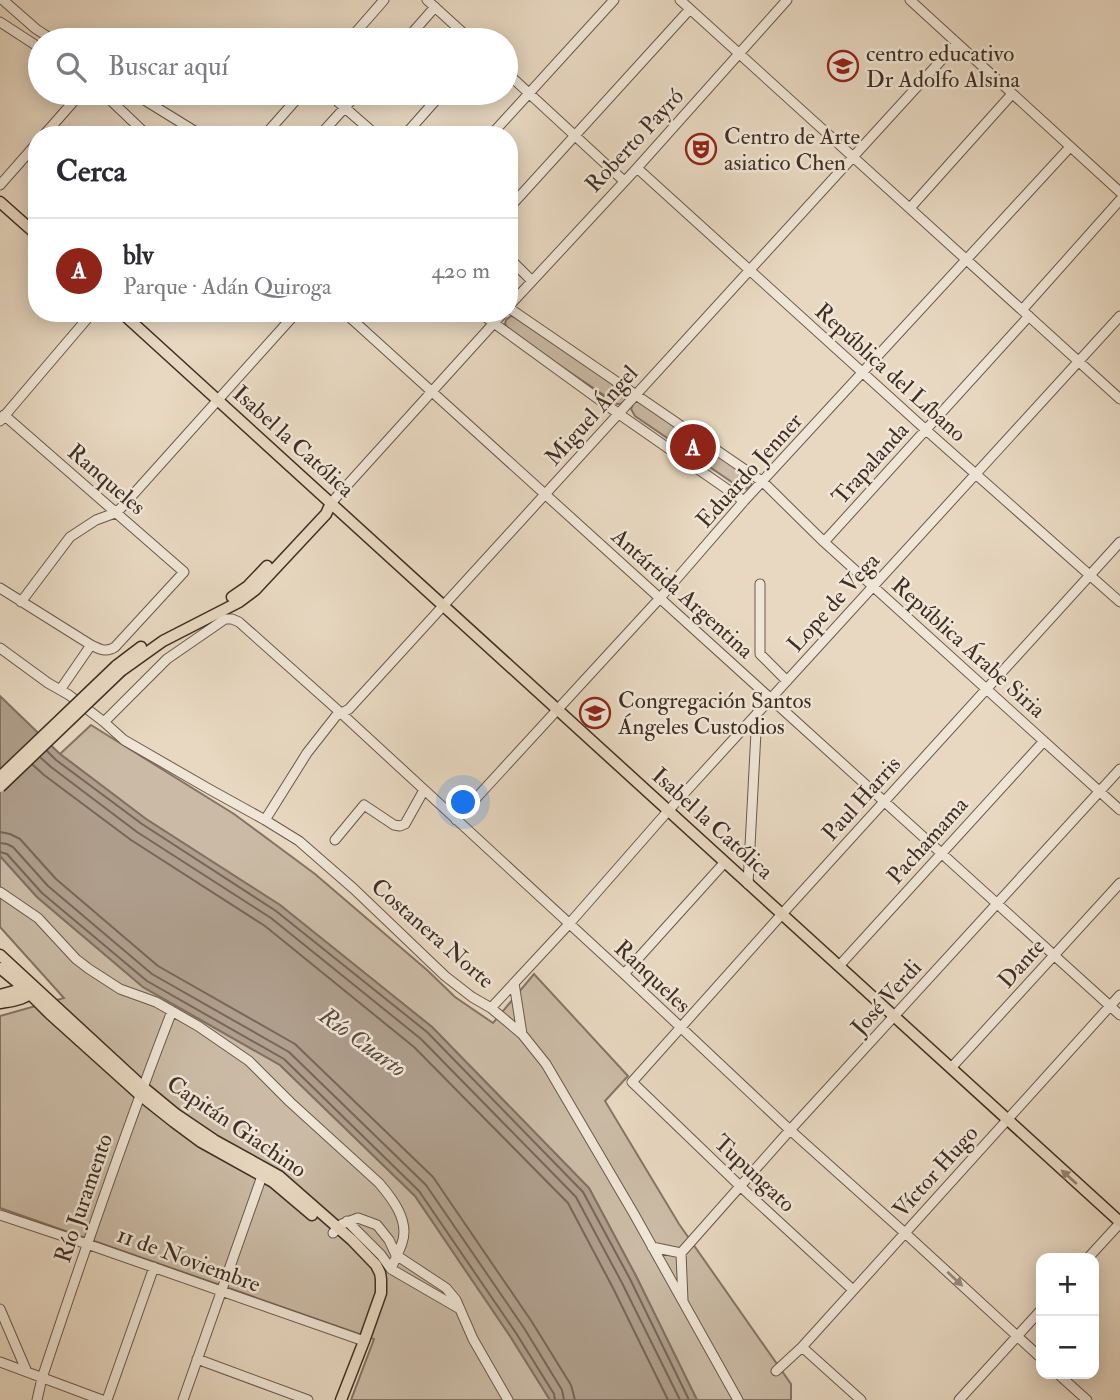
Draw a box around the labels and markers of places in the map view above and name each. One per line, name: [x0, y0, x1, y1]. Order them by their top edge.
place label: centro educativo Dr Adolfo Alsina: [866, 39, 1021, 94]
school or university icon: centro educativo Dr Adolfo Alsina: [826, 49, 860, 83]
place label: Centro de Arte asiatico Chen: [724, 122, 860, 177]
theatre icon: Centro de Arte asiatico Chen: [684, 132, 718, 166]
pin: A: [670, 421, 716, 473]
place label: Congregación Santos Ángeles Custodios: [617, 686, 811, 741]
school or university icon: Congregación Santos Ángeles Custodios: [578, 696, 612, 730]

